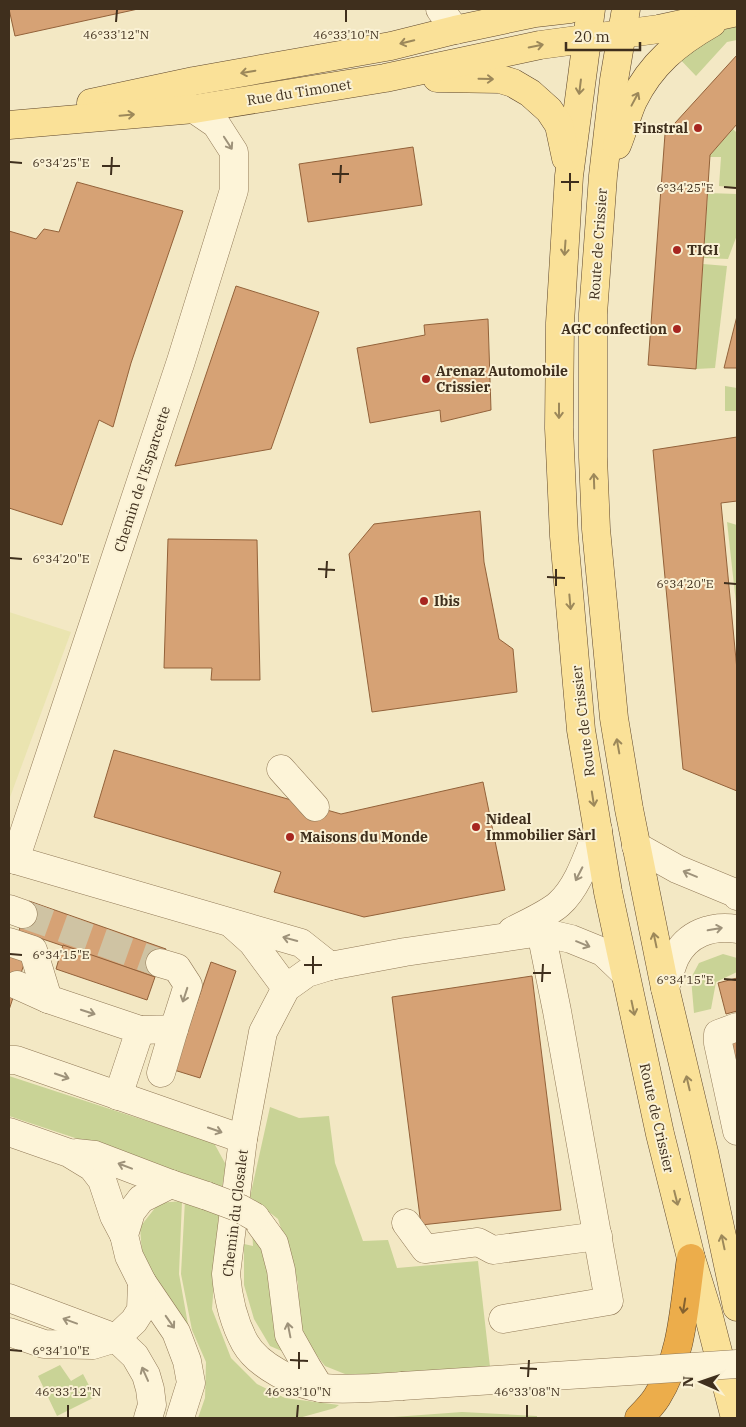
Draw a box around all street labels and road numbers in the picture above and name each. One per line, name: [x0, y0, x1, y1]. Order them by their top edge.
street label: Rue du Timonet: [246, 75, 352, 109]
street label: Route de Crissier: [585, 187, 611, 300]
street label: Chemin de l'Esparcette: [110, 404, 174, 554]
street label: Route de Crissier: [567, 664, 599, 778]
street label: Route de Crissier: [636, 1061, 679, 1175]
street label: Chemin du Closalet: [218, 1148, 252, 1278]

